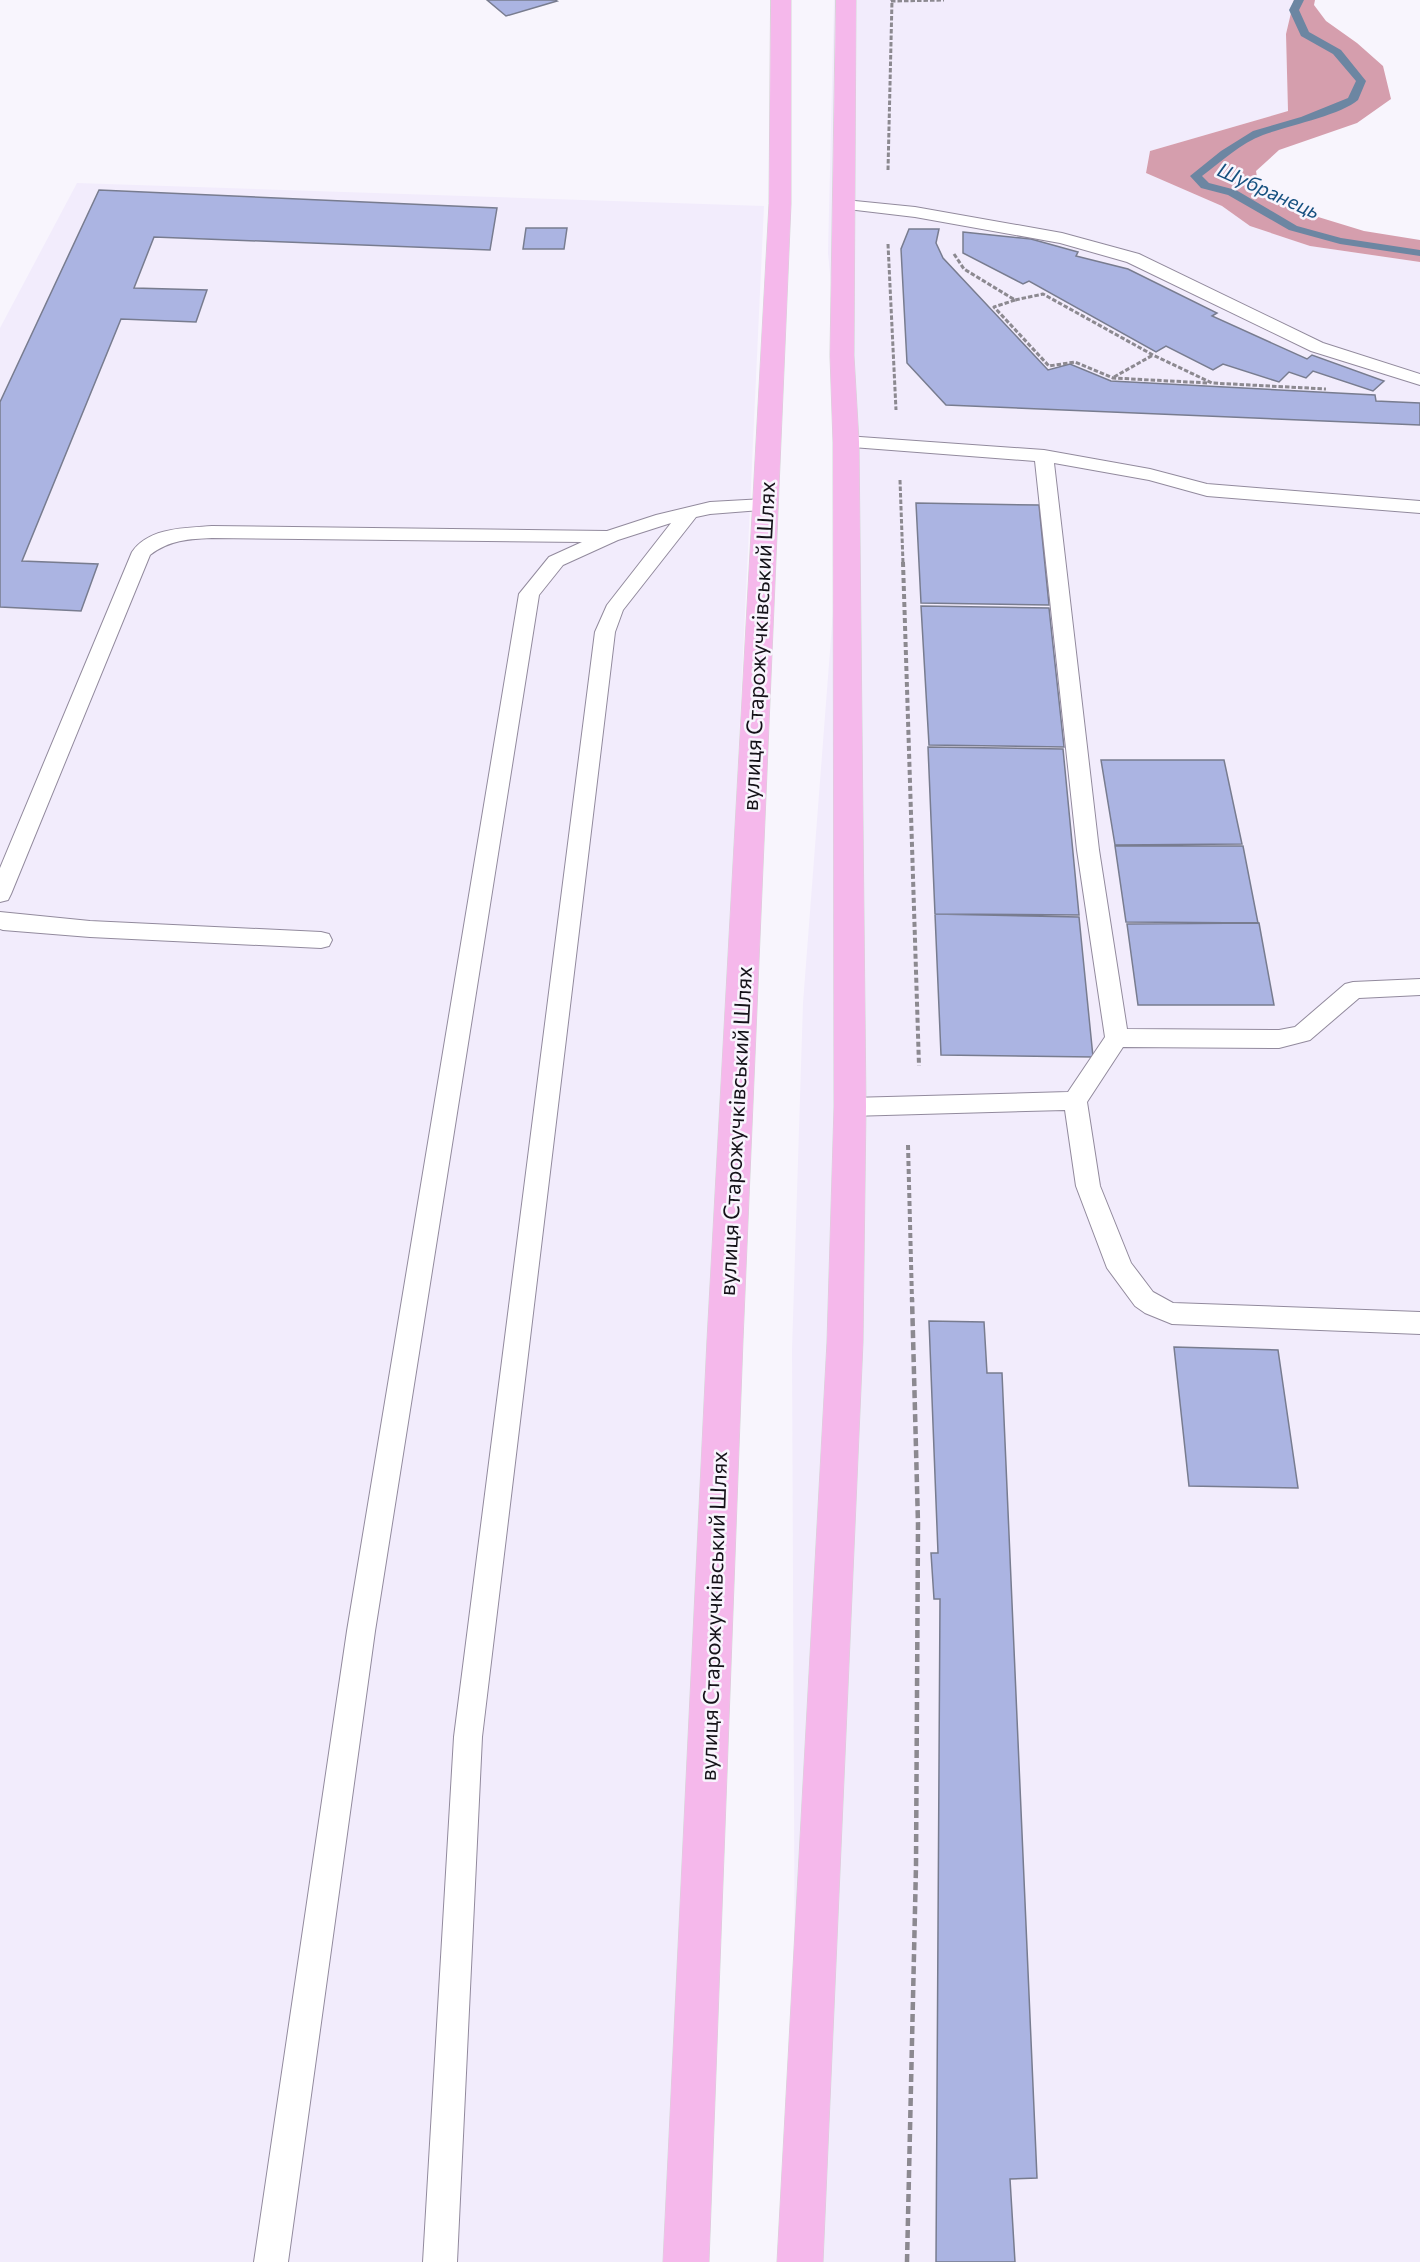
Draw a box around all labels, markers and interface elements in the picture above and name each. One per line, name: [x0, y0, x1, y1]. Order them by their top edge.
water label: Шубранець: [1214, 157, 1324, 223]
street label: вулиця Старожучківський Шлях: [736, 480, 780, 812]
street label: вулиця Старожучківський Шлях: [713, 965, 757, 1297]
street label: вулиця Старожучківський Шлях: [694, 1450, 732, 1781]

